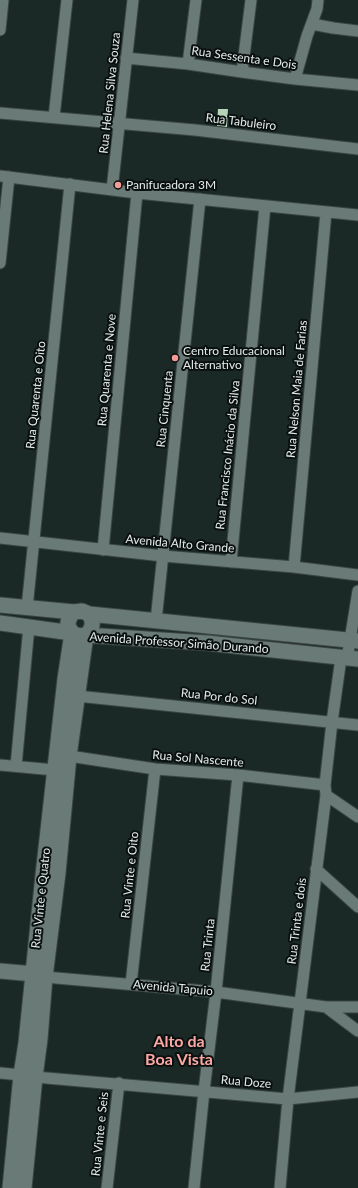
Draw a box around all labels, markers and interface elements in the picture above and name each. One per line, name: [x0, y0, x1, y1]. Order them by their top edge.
street label: Rua Helena Silva Souza: [96, 32, 124, 154]
street label: Rua Sessenta e Dois: [191, 44, 297, 72]
street label: Rua Tabuleiro: [205, 111, 277, 133]
place label: Panifucadora 3M: [126, 178, 216, 192]
marker: Panifucadora 3M: [113, 180, 123, 190]
street label: Rua Quarenta e Nove: [95, 313, 119, 427]
street label: Rua Nelson Maia de Farias: [284, 320, 310, 458]
street label: Rua Quarenta e Oito: [23, 340, 49, 450]
place label: Centro Educacional Alternativo: [183, 344, 285, 372]
marker: Centro Educacional Alternativo: [170, 353, 180, 363]
street label: Rua Cinquenta: [154, 370, 176, 448]
street label: Rua Francisco Inácio da Silva: [213, 380, 243, 530]
street label: Avenida Alto Grande: [125, 532, 235, 556]
street label: Avenida Professor Simão Durando: [89, 630, 269, 656]
street label: Rua Por do Sol: [180, 686, 258, 708]
street label: Rua Sol Nascente: [152, 748, 244, 770]
street label: Rua Vinte e Oito: [118, 831, 142, 919]
street label: Rua Vinte e Quatro: [29, 847, 53, 949]
street label: Rua Trinta e dois: [285, 877, 309, 965]
street label: Rua Trinta: [198, 918, 218, 972]
street label: Avenida Tapuio: [132, 977, 214, 999]
district label: Alto da Boa Vista: [145, 1032, 213, 1070]
street label: Rua Doze: [220, 1073, 272, 1091]
street label: Rua Vinte e Seis: [88, 1091, 112, 1177]

